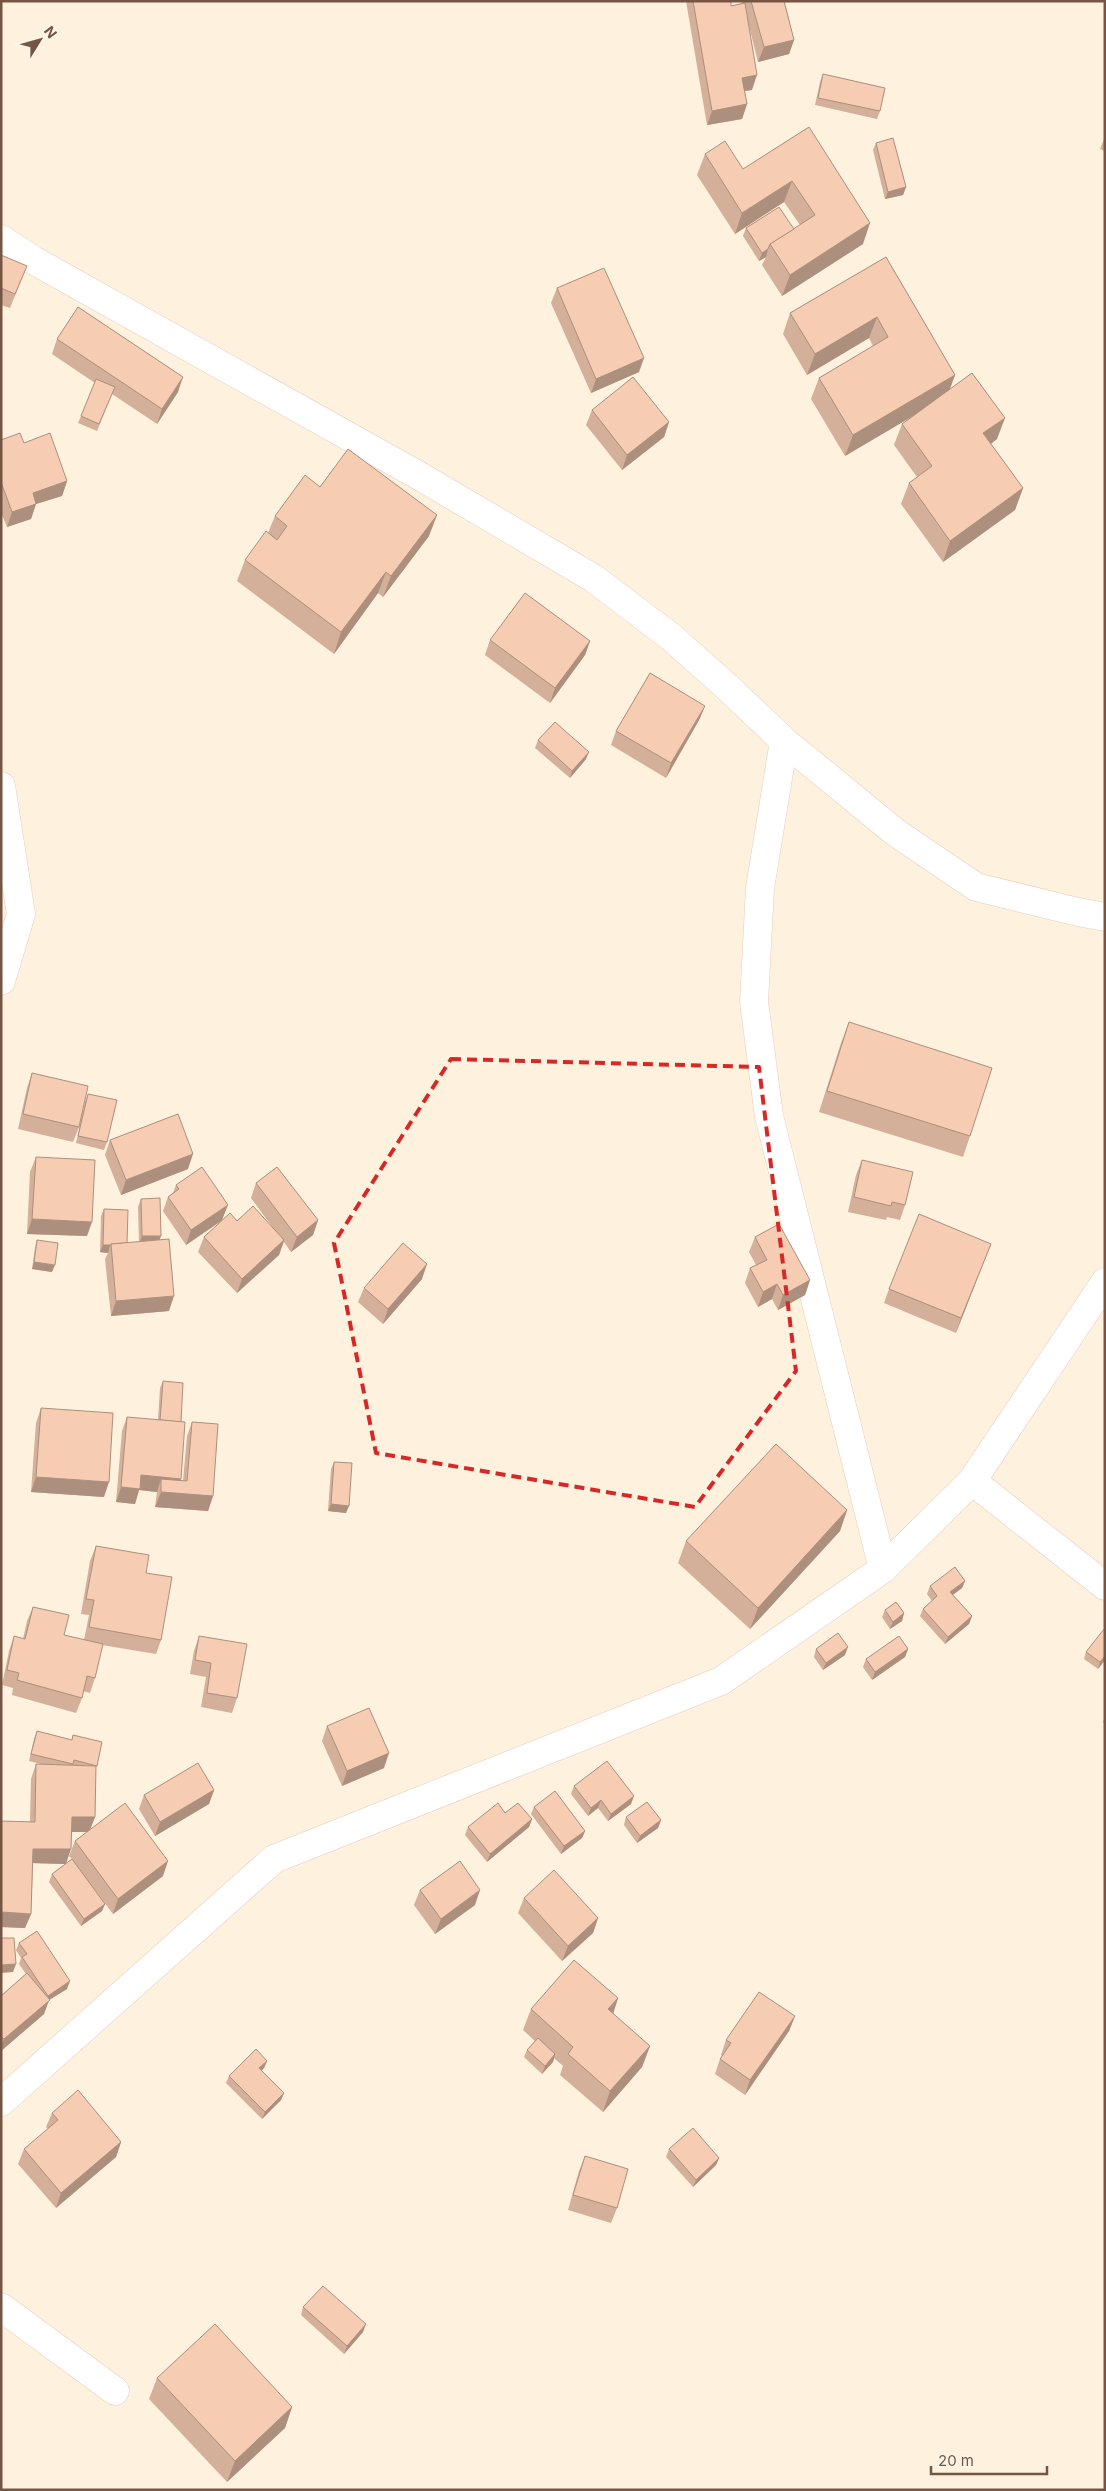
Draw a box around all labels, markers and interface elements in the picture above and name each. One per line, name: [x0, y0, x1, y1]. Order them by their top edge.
north arrow: [15, 15, 65, 65]
text: N: [41, 22, 61, 41]
scale bar: [931, 2444, 1047, 2476]
text: 20 m: [938, 2451, 974, 2470]

